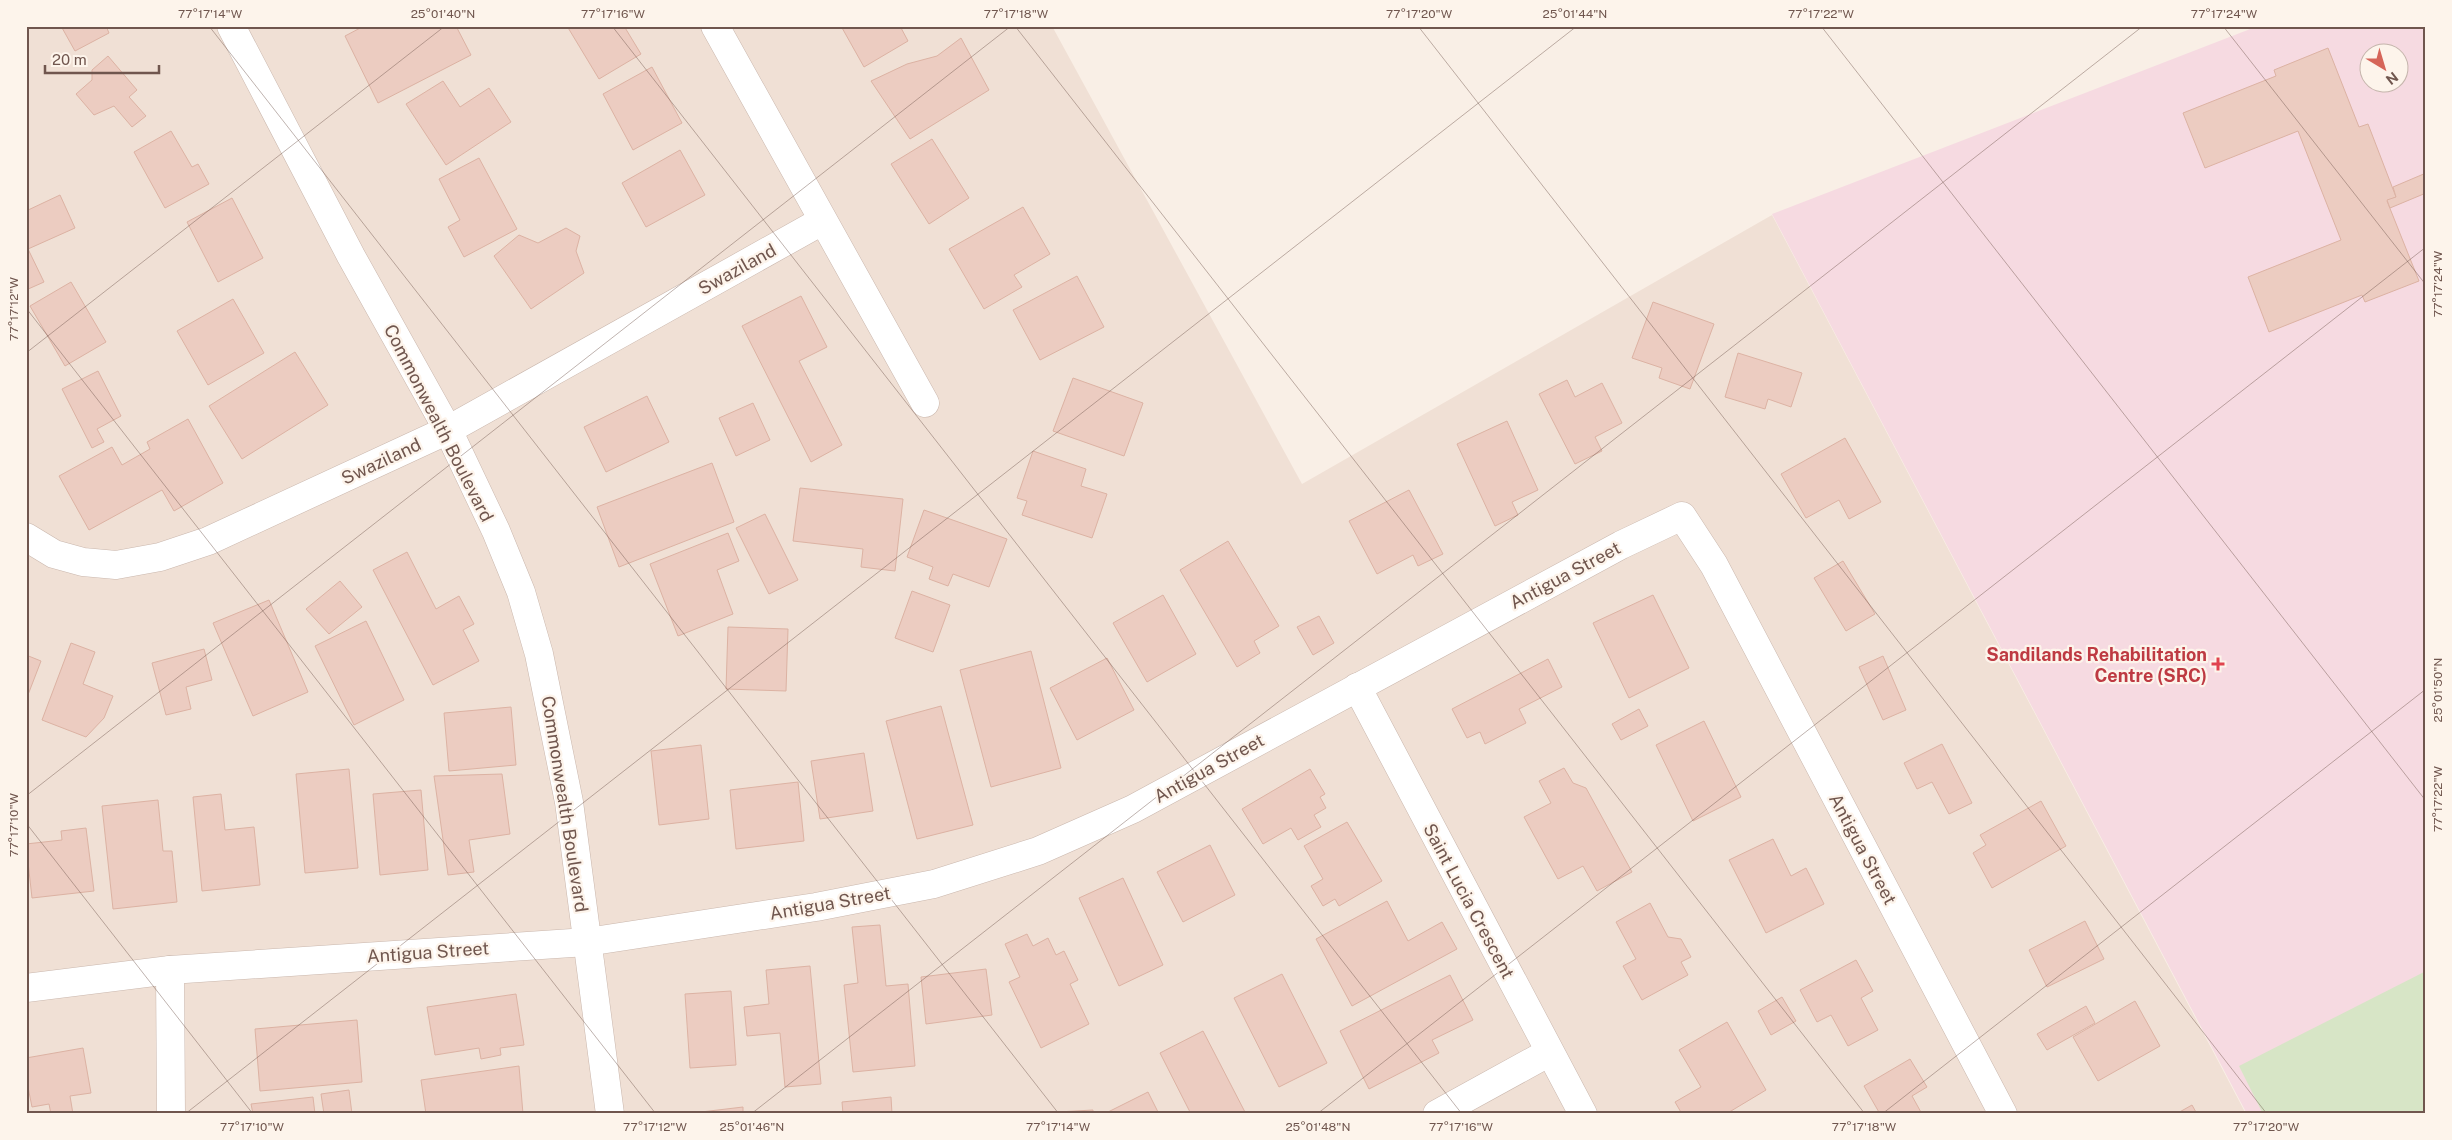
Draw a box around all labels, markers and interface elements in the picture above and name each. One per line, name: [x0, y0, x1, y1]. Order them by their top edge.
text: 77°17'14"W: [178, 7, 243, 21]
text: 25°01'40"N: [411, 7, 475, 21]
text: 77°17'16"W: [581, 7, 646, 21]
text: 77°17'18"W: [984, 7, 1049, 21]
text: 77°17'20"W: [1386, 7, 1453, 21]
text: 25°01'44"N: [1543, 7, 1607, 21]
text: 77°17'22"W: [1788, 7, 1855, 21]
text: 77°17'24"W: [2191, 7, 2258, 21]
scale bar: [45, 42, 159, 74]
north arrow: [2360, 42, 2410, 92]
text: 20 m: [52, 51, 87, 68]
text: N: [2383, 69, 2401, 88]
street label: Swaziland: [694, 239, 780, 299]
text: 77°17'24"W: [2431, 250, 2445, 317]
text: 77°17'12"W: [7, 277, 21, 341]
street label: Commonwealth Boulevard: [380, 321, 498, 525]
street label: Swaziland: [338, 433, 424, 489]
street label: Antigua Street: [1506, 537, 1624, 613]
place label: Sandilands Rehabilitation Centre (SRC): [1986, 644, 2207, 686]
marker: Sandilands Rehabilitation Centre (SRC): [2211, 657, 2225, 671]
text: 25°01'50"N: [2431, 658, 2445, 722]
street label: Commonwealth Boulevard: [538, 694, 592, 914]
street label: Antigua Street: [1150, 729, 1268, 807]
text: 77°17'22"W: [2431, 765, 2445, 832]
street label: Antigua Street: [1825, 790, 1901, 908]
text: 77°17'10"W: [7, 792, 21, 857]
street label: Saint Lucia Crescent: [1419, 820, 1519, 982]
street label: Antigua Street: [768, 882, 892, 924]
street label: Antigua Street: [366, 937, 490, 967]
text: 77°17'10"W: [220, 1120, 285, 1134]
text: 77°17'12"W: [623, 1120, 687, 1134]
text: 25°01'46"N: [720, 1120, 784, 1134]
text: 77°17'14"W: [1026, 1120, 1091, 1134]
text: 25°01'48"N: [1285, 1120, 1351, 1134]
text: 77°17'16"W: [1429, 1120, 1494, 1134]
text: 77°17'18"W: [1832, 1120, 1897, 1134]
text: 77°17'20"W: [2233, 1120, 2300, 1134]

